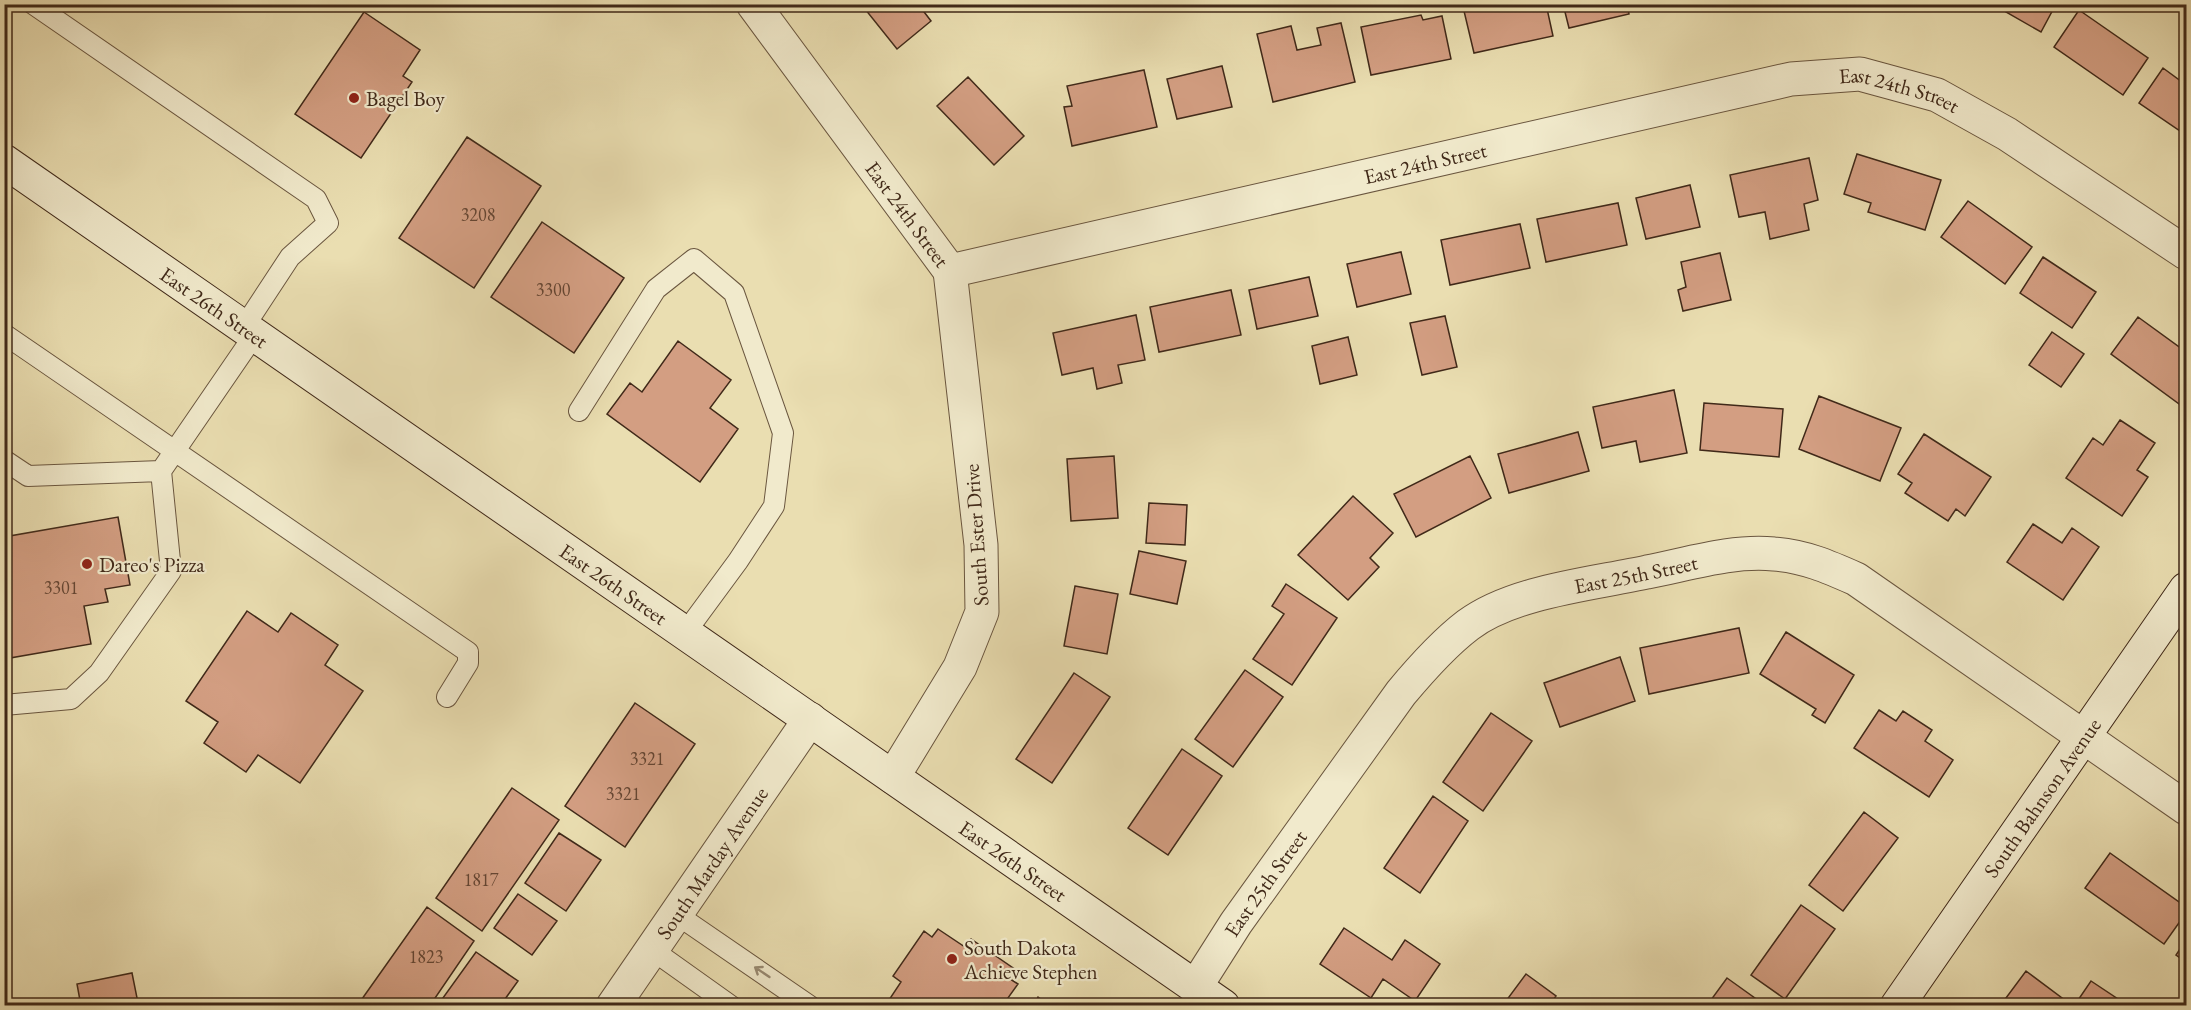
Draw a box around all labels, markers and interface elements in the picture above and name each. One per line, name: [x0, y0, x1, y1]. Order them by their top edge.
street label: East 24th Street: [1838, 61, 1965, 119]
place label: Bagel Boy: [366, 85, 445, 112]
marker: Bagel Boy: [347, 91, 361, 105]
street label: East 24th Street: [1361, 135, 1489, 190]
street label: East 24th Street: [860, 156, 956, 273]
house number: 3208: [461, 203, 495, 226]
street label: East 26th Street: [155, 260, 274, 354]
house number: 3300: [536, 278, 571, 301]
street label: South Ester Drive: [958, 463, 994, 607]
street label: East 26th Street: [555, 537, 673, 631]
street label: East 25th Street: [1572, 548, 1700, 599]
place label: Dareo's Pizza: [99, 551, 205, 578]
marker: Dareo's Pizza: [80, 557, 94, 571]
house number: 3301: [44, 576, 78, 599]
street label: South Bahnson Avenue: [1977, 712, 2106, 882]
house number: 3321: [630, 747, 664, 770]
street label: South Marday Avenue: [650, 781, 773, 944]
house number: 3321: [606, 782, 640, 805]
street label: East 26th Street: [954, 814, 1073, 908]
street label: East 25th Street: [1217, 824, 1313, 941]
house number: 1817: [464, 868, 499, 891]
place label: South Dakota Achieve Stephen: [963, 934, 1098, 985]
house number: 1823: [409, 945, 443, 968]
marker: South Dakota Achieve Stephen: [945, 952, 959, 966]
one-way arrow: [753, 966, 770, 979]

